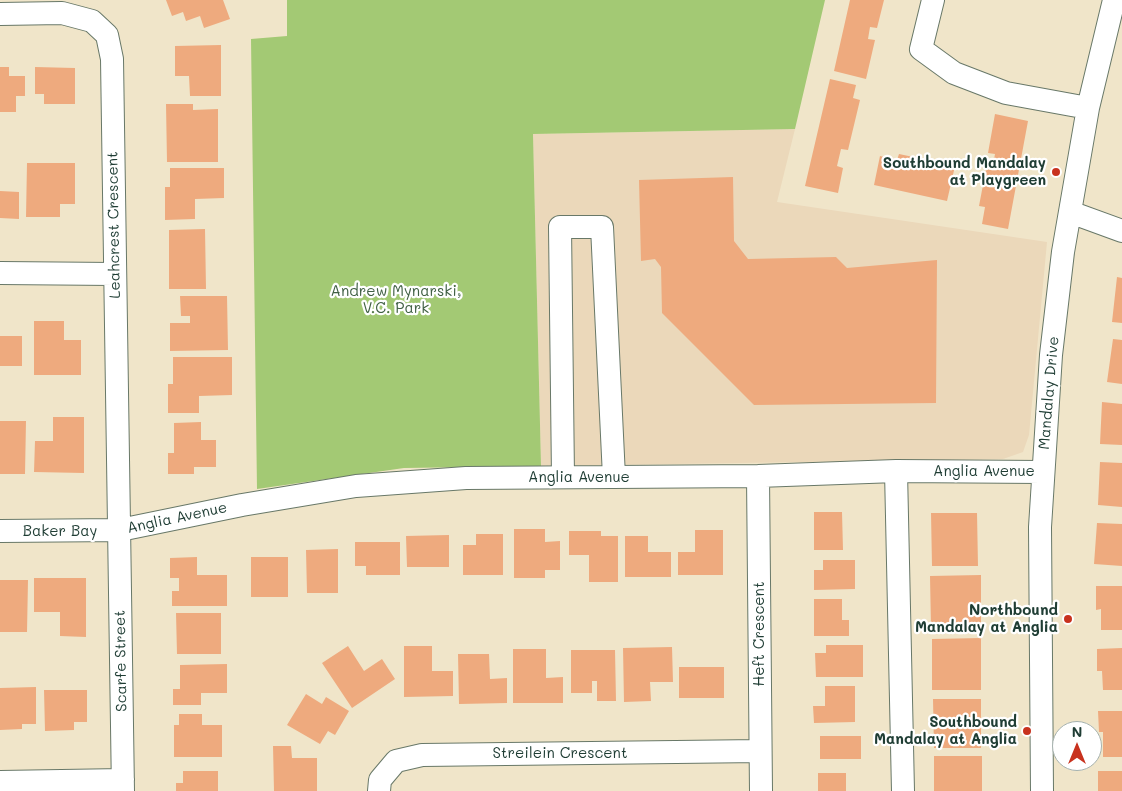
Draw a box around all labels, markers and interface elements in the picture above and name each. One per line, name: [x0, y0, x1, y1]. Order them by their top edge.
street label: Leahcrest Crescent: [104, 151, 124, 299]
place label: Southbound Mandalay at Playgreen: [883, 154, 1046, 189]
marker: Southbound Mandalay at Playgreen: [1050, 166, 1062, 178]
park label: Andrew Mynarski, V.C. Park: [331, 282, 461, 317]
street label: Mandalay Drive: [1035, 336, 1063, 450]
street label: Anglia Avenue: [933, 462, 1035, 480]
street label: Anglia Avenue: [528, 468, 630, 486]
street label: Anglia Avenue: [125, 499, 229, 537]
street label: Baker Bay: [23, 522, 97, 540]
street label: Heft Crescent: [750, 581, 768, 687]
place label: Northbound Mandalay at Anglia: [915, 601, 1058, 636]
street label: Scarfe Street: [111, 610, 131, 712]
marker: Northbound Mandalay at Anglia: [1062, 613, 1074, 625]
place label: Southbound Mandalay at Anglia: [874, 713, 1017, 748]
north arrow: [1052, 721, 1102, 771]
text: N: [1072, 722, 1082, 741]
marker: Southbound Mandalay at Anglia: [1021, 725, 1033, 737]
street label: Streilein Crescent: [492, 744, 628, 762]

